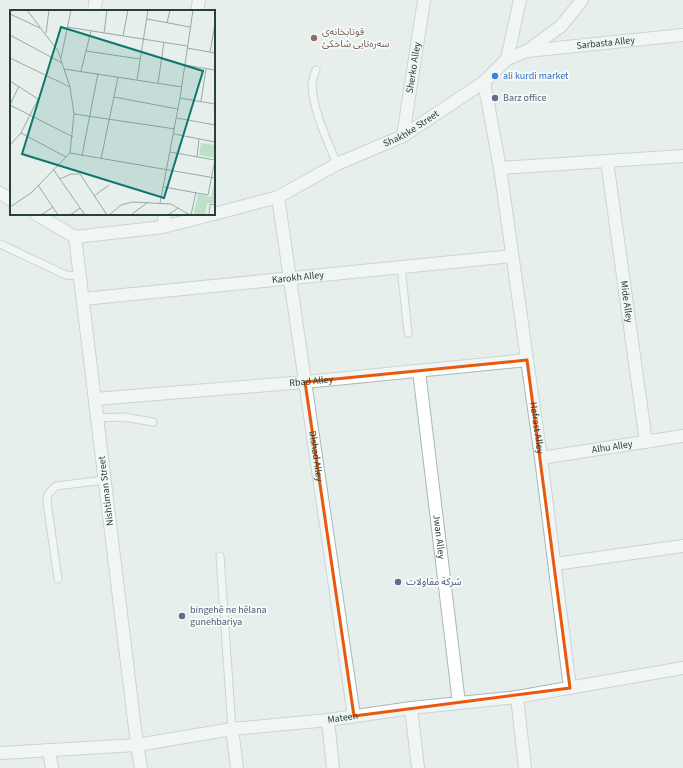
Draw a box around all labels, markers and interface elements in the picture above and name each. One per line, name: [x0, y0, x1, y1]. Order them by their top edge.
inset map: [10, 10, 215, 215]
place label: قوتابخانەی سەرەتایی شاخکێ: [322, 25, 390, 51]
marker: قوتابخانەی سەرەتایی شاخکێ: [309, 33, 319, 43]
street label: Sarbasta Alley: [576, 33, 636, 53]
street label: Sherko Alley: [403, 41, 424, 94]
place label: ali kurdi market: [503, 69, 569, 83]
marker: ali kurdi market: [490, 71, 500, 81]
place label: Barz office: [503, 91, 547, 105]
marker: Barz office: [490, 93, 500, 103]
street label: Shakhke Street: [381, 107, 442, 151]
street label: Karokh Alley: [271, 268, 325, 287]
street label: Mide Alley: [617, 280, 636, 324]
street label: Rbad Alley: [289, 372, 334, 390]
street label: Hafrast Alley: [526, 401, 547, 455]
street label: Dlshad Alley: [305, 430, 327, 483]
street label: Alhu Alley: [591, 437, 634, 457]
street label: Nishtiman Street: [95, 455, 117, 527]
street label: Jwan Alley: [429, 514, 449, 560]
place label: شركة مقاولات: [406, 575, 462, 589]
marker: شركة مقاولات: [393, 577, 403, 587]
place label: bingehê ne hêlana gunehbariya: [190, 603, 267, 629]
marker: bingehê ne hêlana gunehbariya: [177, 611, 187, 621]
street label: Mateen: [326, 709, 359, 727]

